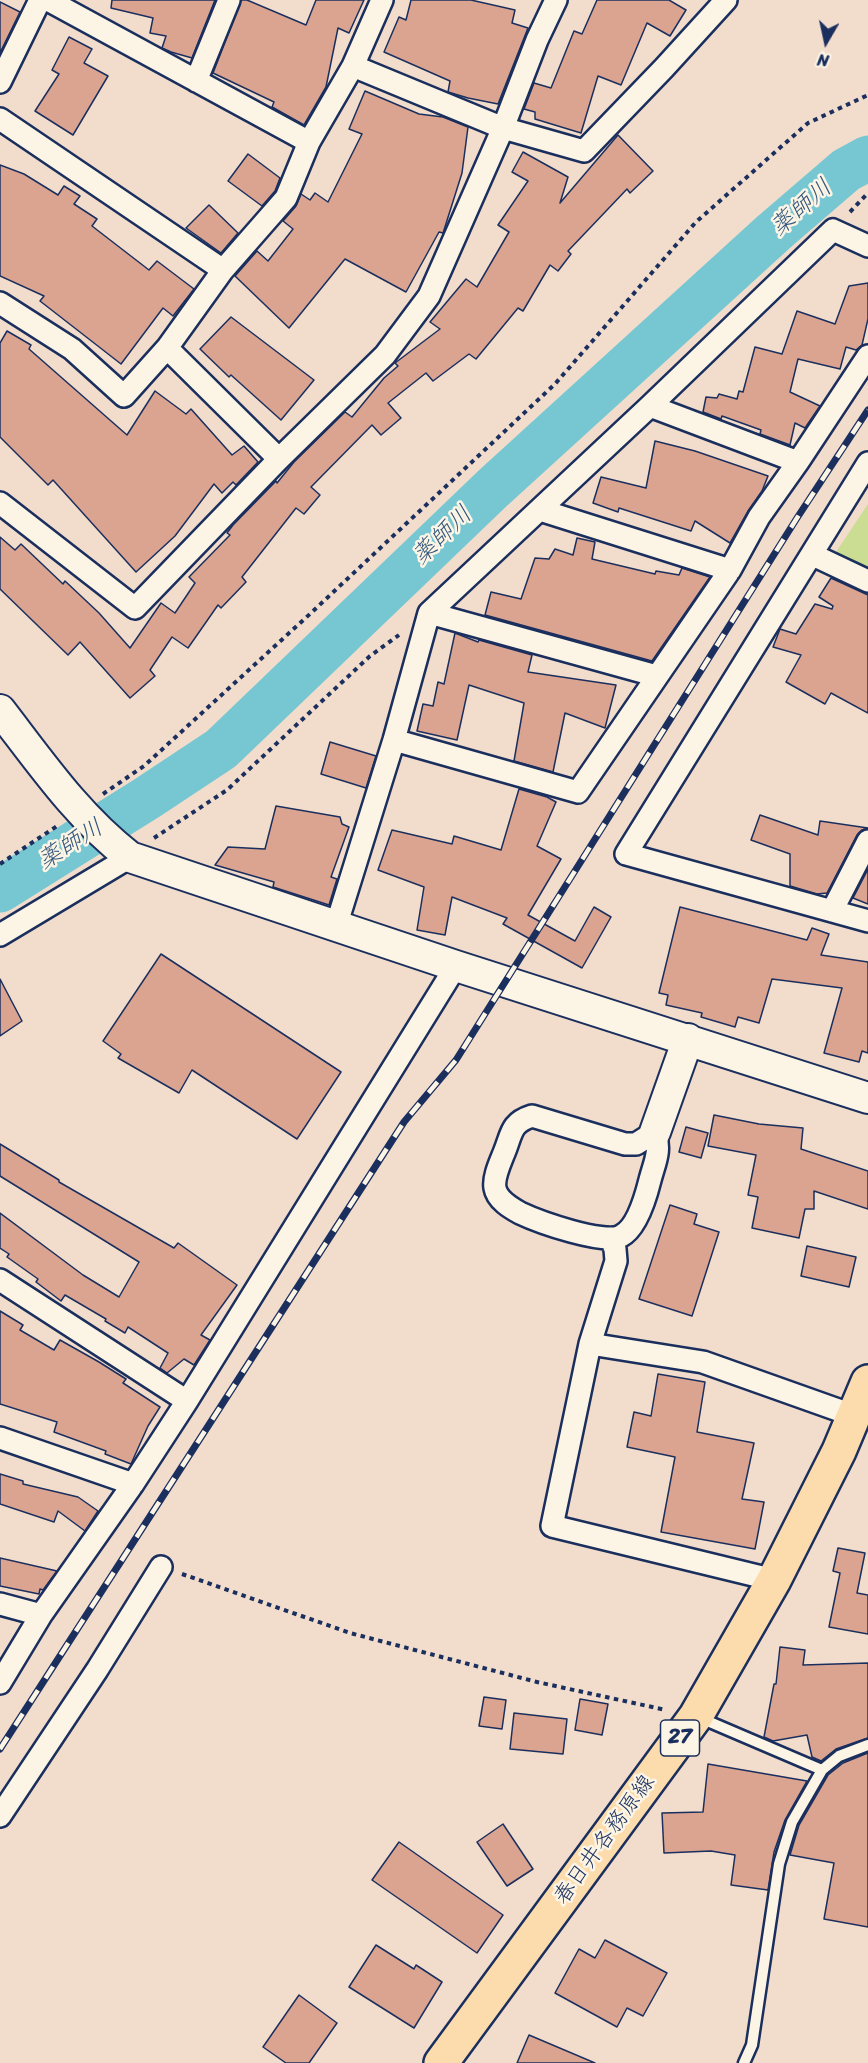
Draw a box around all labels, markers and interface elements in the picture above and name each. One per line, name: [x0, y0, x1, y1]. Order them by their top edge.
north arrow: [796, 12, 856, 72]
text: N: [815, 45, 831, 75]
water label: 薬師川: [765, 174, 839, 242]
water label: 薬師川: [407, 501, 479, 571]
water label: 薬師川: [33, 814, 109, 876]
road number: 27: [660, 1720, 700, 1756]
street label: 春日井各務原線: [549, 1770, 661, 1910]

